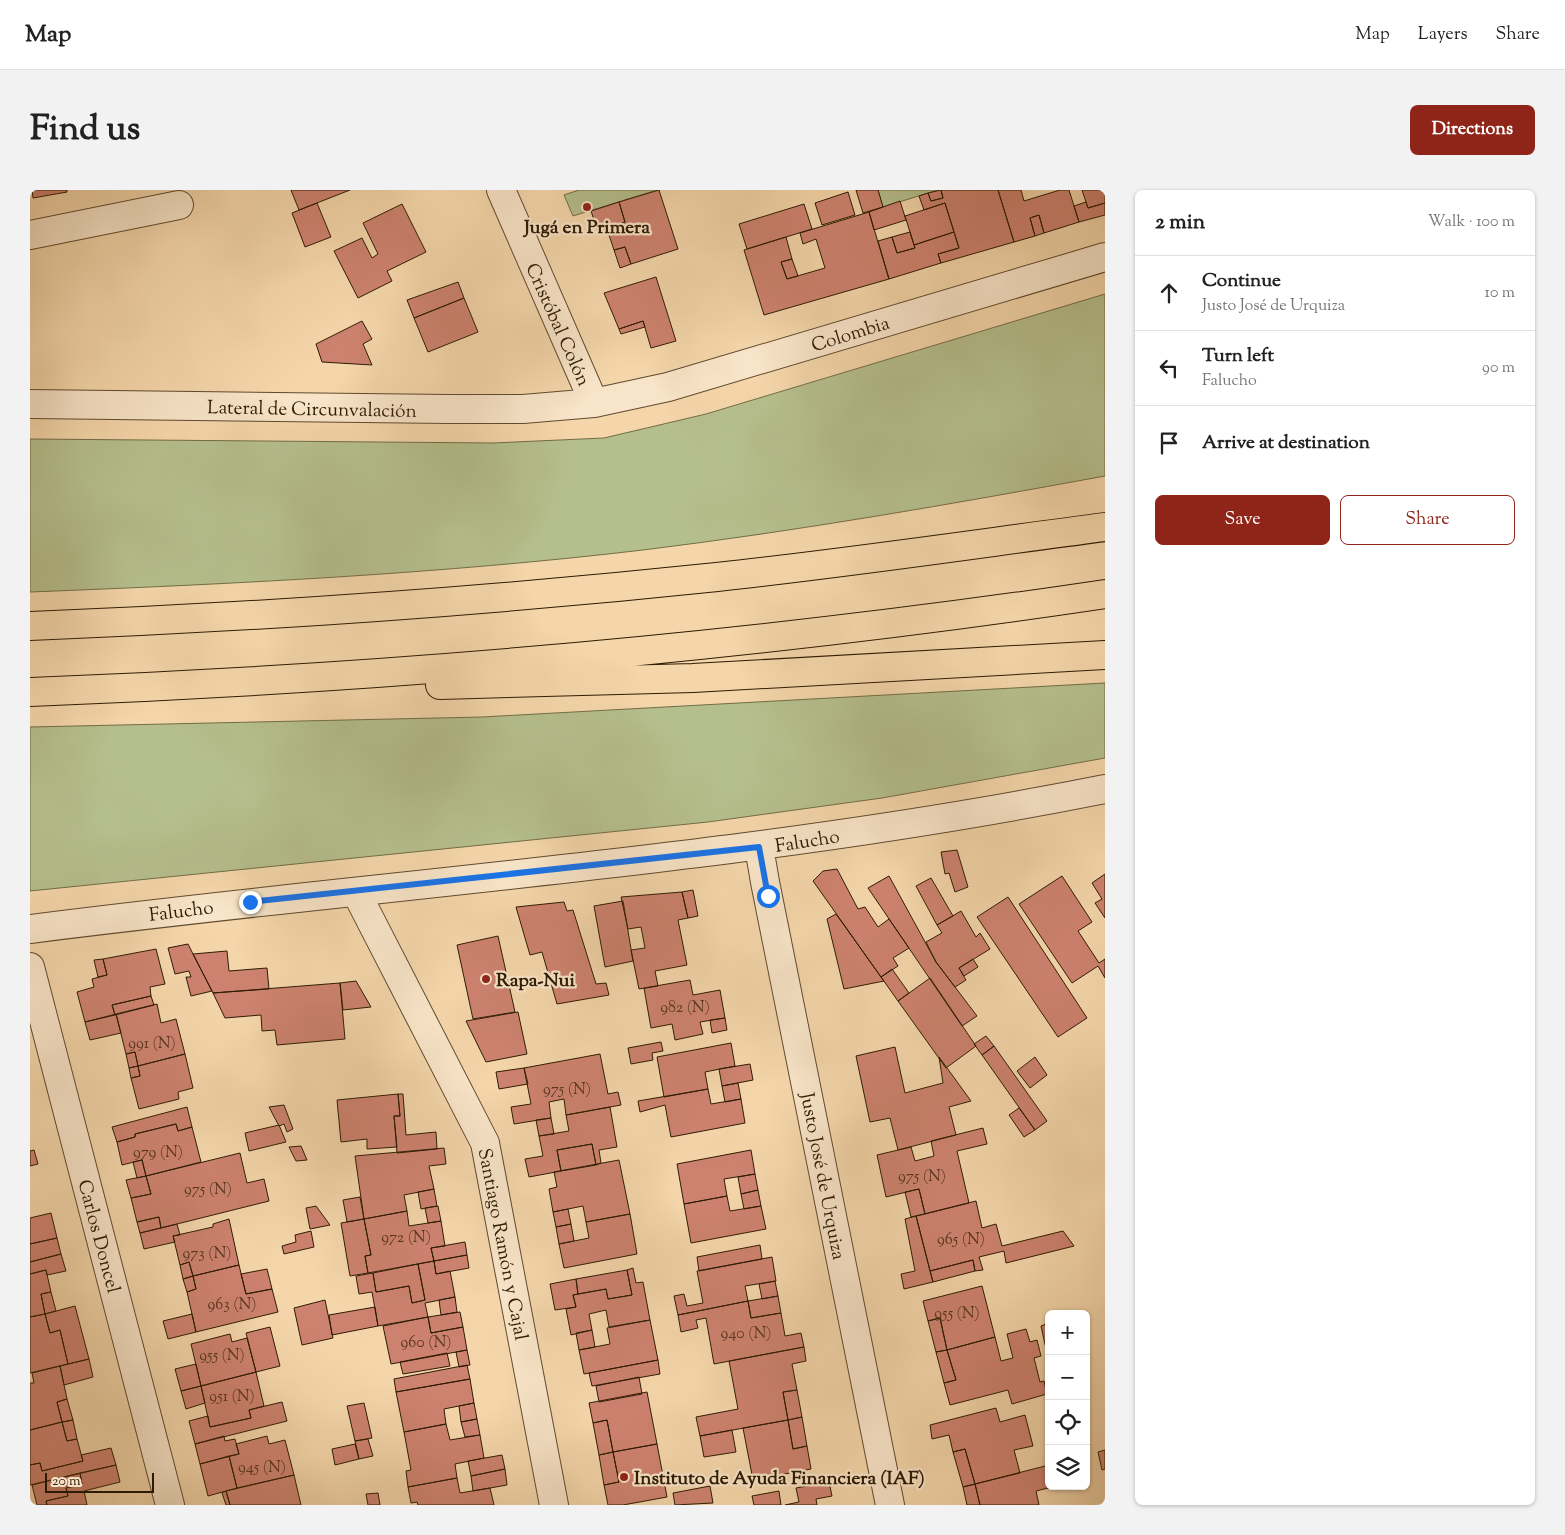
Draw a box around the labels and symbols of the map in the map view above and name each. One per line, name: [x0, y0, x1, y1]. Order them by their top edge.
marker: Jugá en Primera: [581, 201, 593, 213]
place label: Jugá en Primera: [522, 215, 650, 242]
street label: Cristóbal Colón: [518, 259, 596, 391]
street label: Colombia: [808, 311, 893, 360]
street label: Lateral de Circunvalación: [207, 395, 417, 426]
street label: Falucho: [773, 824, 842, 861]
route start: [757, 885, 780, 908]
route end: [239, 891, 262, 914]
street label: Falucho: [147, 895, 215, 930]
place label: Rapa-Nui: [496, 968, 575, 995]
marker: Rapa-Nui: [480, 973, 492, 985]
house number: 982 (N): [660, 997, 710, 1020]
house number: 991 (N): [128, 1033, 176, 1056]
house number: 975 (N): [543, 1079, 591, 1102]
street label: Justo José de Urquiza: [792, 1090, 851, 1263]
house number: 979 (N): [133, 1142, 183, 1165]
street label: Santiago Ramón y Cajal: [470, 1146, 533, 1343]
house number: 975 (N): [898, 1166, 946, 1189]
street label: Carlos Doncel: [69, 1177, 126, 1297]
house number: 975 (N): [184, 1179, 232, 1202]
house number: 972 (N): [381, 1227, 431, 1250]
house number: 965 (N): [937, 1229, 985, 1252]
house number: 973 (N): [183, 1243, 231, 1266]
house number: 963 (N): [208, 1294, 256, 1317]
house number: 955 (N): [934, 1303, 980, 1326]
house number: 940 (N): [721, 1323, 771, 1346]
house number: 960 (N): [401, 1332, 451, 1355]
house number: 955 (N): [199, 1345, 245, 1368]
house number: 951 (N): [209, 1386, 255, 1409]
house number: 945 (N): [238, 1457, 286, 1480]
place label: Instituto de Ayuda Financiera (IAF): [634, 1466, 925, 1493]
scale bar: [45, 1470, 154, 1493]
marker: Instituto de Ayuda Financiera (IAF): [618, 1471, 630, 1483]

